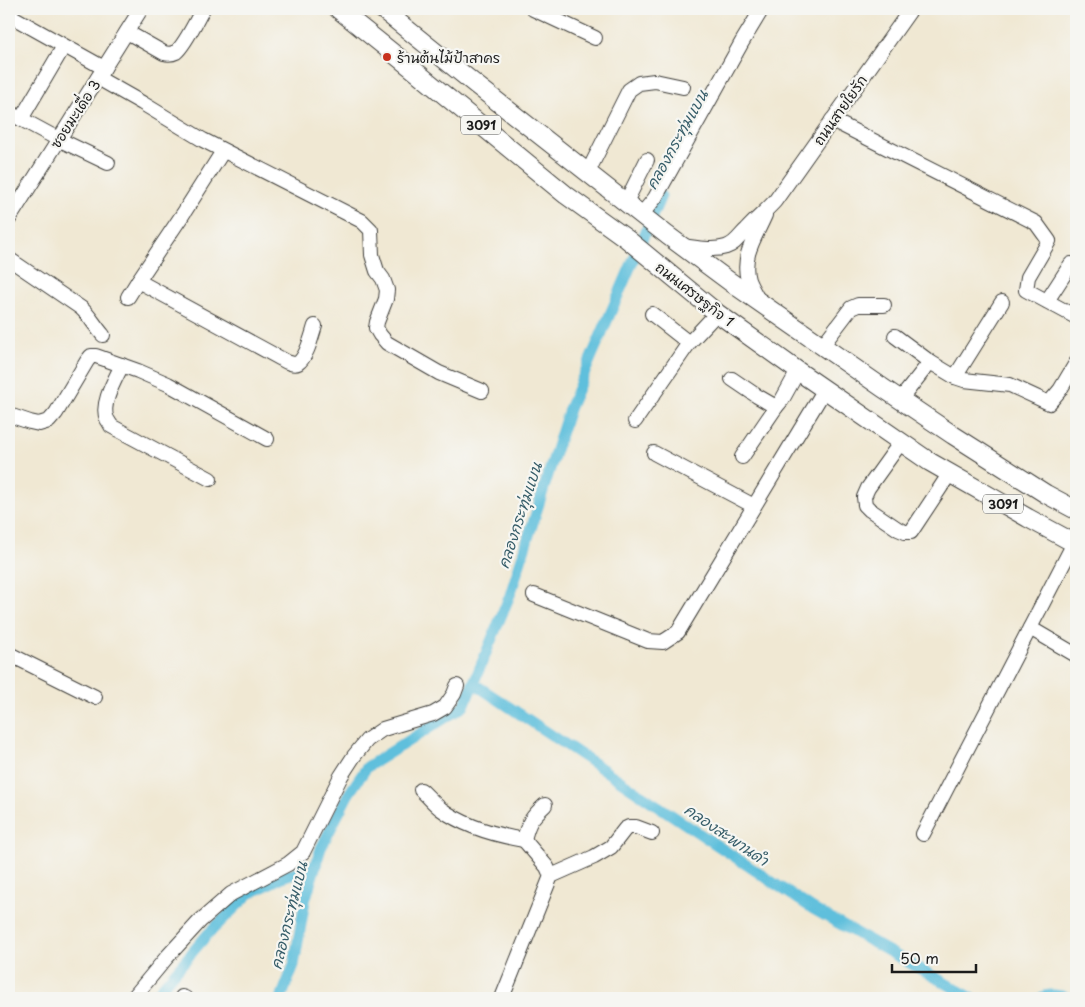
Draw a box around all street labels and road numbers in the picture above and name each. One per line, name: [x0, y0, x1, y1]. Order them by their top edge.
street label: ถนนสายใยรัก: [808, 71, 872, 149]
street label: ซอยมะเดื่อ 3: [43, 74, 105, 153]
road number: 3091: [461, 116, 501, 134]
street label: ถนนเศรษฐกิจ 1: [651, 257, 739, 331]
road number: 3091: [983, 494, 1023, 514]

